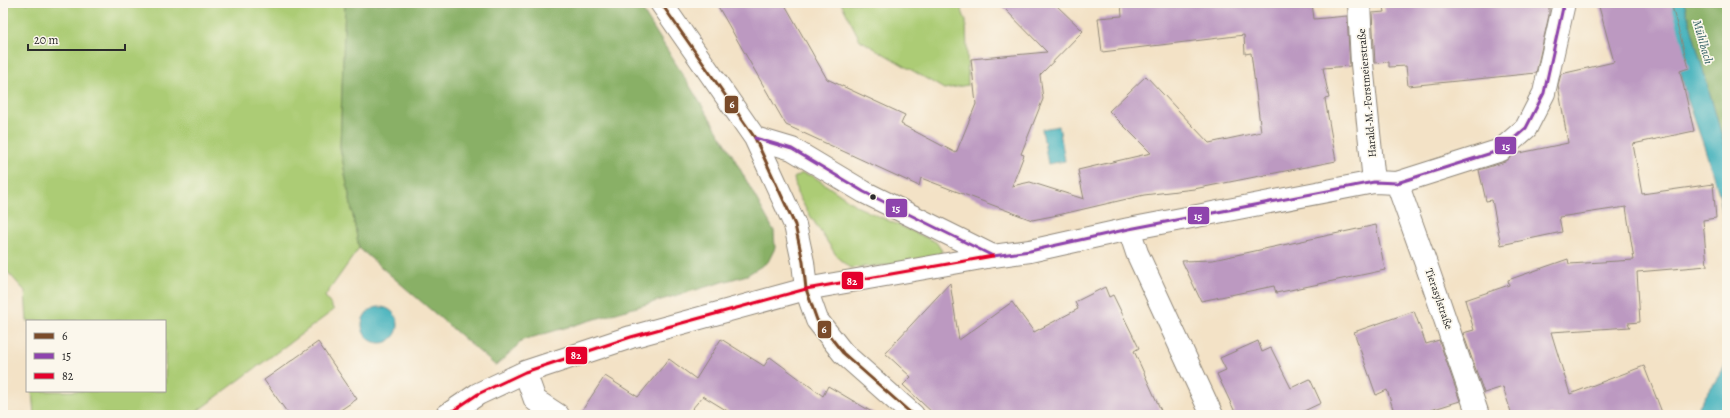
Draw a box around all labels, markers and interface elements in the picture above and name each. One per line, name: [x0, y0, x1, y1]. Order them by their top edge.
water label: Mühlbach: [1689, 18, 1717, 66]
scale bar: [28, 26, 125, 52]
street label: Harald-M.-Forstmeierstraße: [1354, 28, 1380, 158]
text: 20 m: [34, 32, 58, 48]
line badge: 6: [724, 95, 739, 114]
text: 6: [729, 97, 735, 112]
line badge: 15: [1494, 136, 1517, 155]
text: 15: [1502, 139, 1511, 154]
unlabelled marker: [868, 192, 878, 202]
line badge: 15: [885, 198, 908, 218]
text: 15: [892, 201, 901, 216]
line badge: 15: [1187, 206, 1210, 225]
text: 15: [1194, 209, 1203, 224]
street label: Tierasylstraße: [1422, 266, 1456, 332]
line badge: 82: [841, 271, 864, 290]
text: 82: [847, 274, 858, 289]
legend: [26, 320, 166, 392]
line badge: 6: [817, 320, 832, 339]
text: 6: [821, 322, 827, 337]
text: 6: [62, 328, 68, 344]
line badge: 82: [565, 346, 588, 365]
text: 15: [62, 348, 71, 364]
text: 82: [571, 348, 582, 363]
text: 82: [62, 368, 74, 384]

